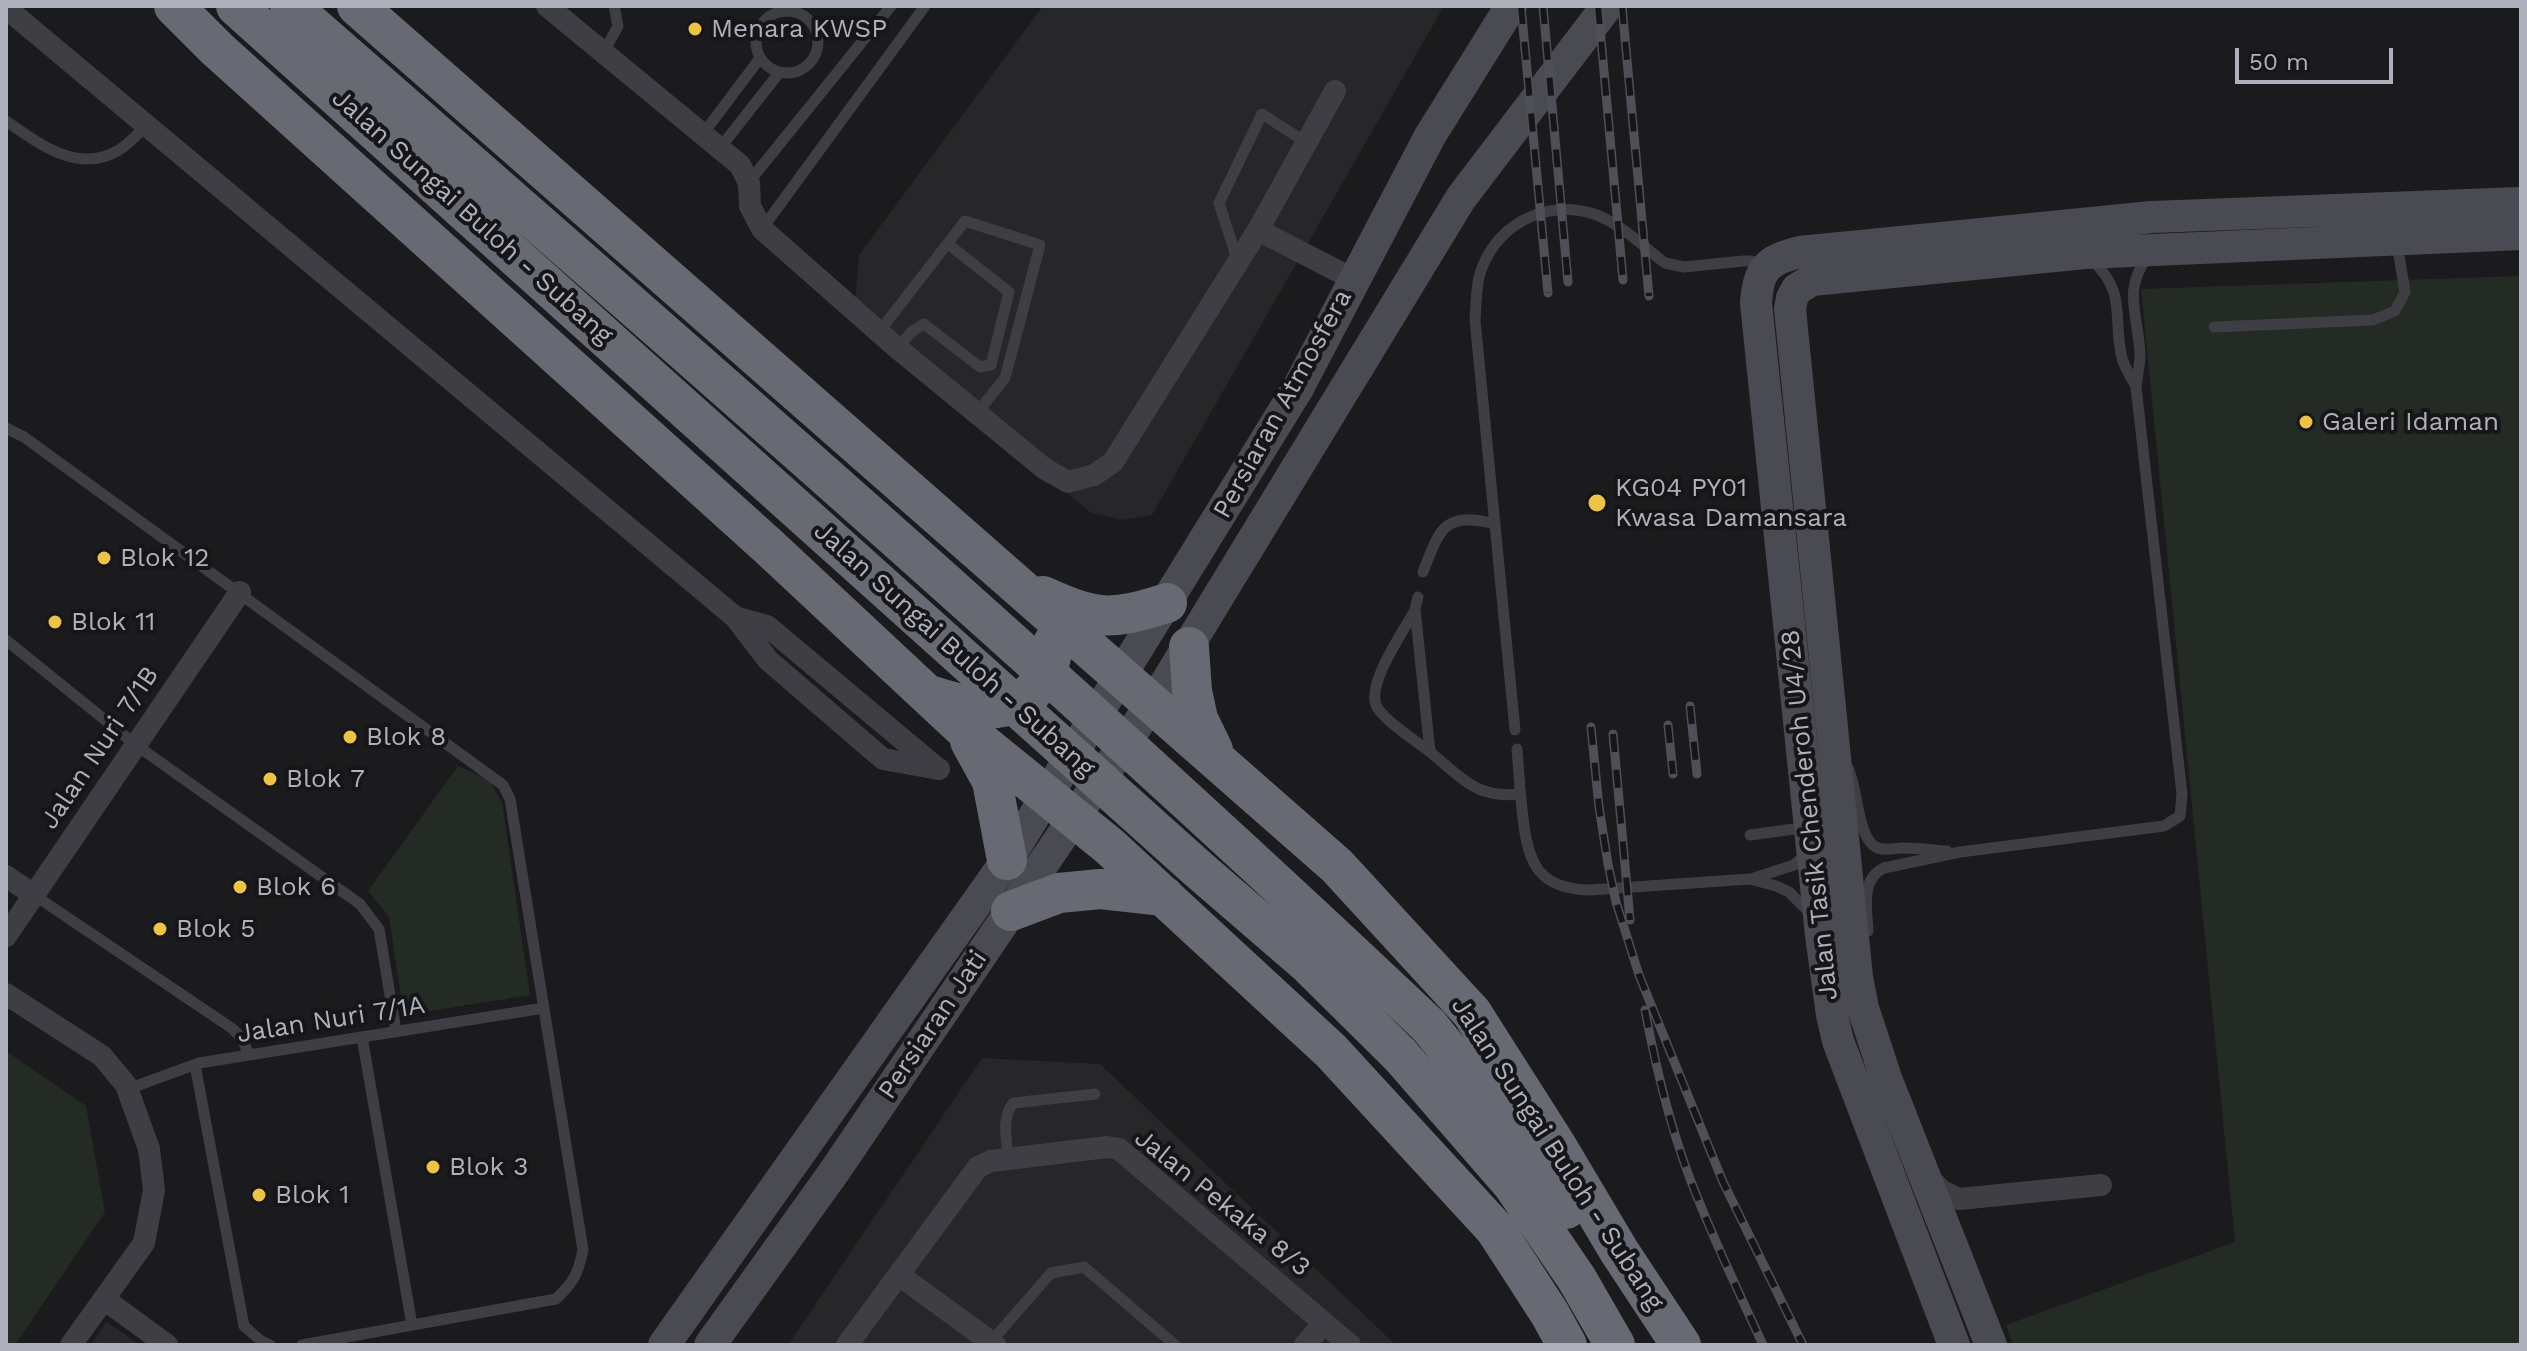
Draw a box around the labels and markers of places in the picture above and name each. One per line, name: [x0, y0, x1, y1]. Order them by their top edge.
place label: Menara KWSP: [711, 13, 887, 45]
marker: Menara KWSP: [686, 20, 704, 38]
place label: Galeri Idaman: [2322, 406, 2499, 438]
marker: Galeri Idaman: [2297, 413, 2315, 431]
place label: KG04 PY01 Kwasa Damansara: [1615, 472, 1847, 534]
marker: KG04 PY01 Kwasa Damansara: [1586, 492, 1608, 514]
place label: Blok 12: [120, 542, 209, 574]
marker: Blok 12: [95, 549, 113, 567]
place label: Blok 11: [71, 606, 155, 638]
marker: Blok 11: [46, 613, 64, 631]
place label: Blok 8: [366, 721, 446, 753]
marker: Blok 8: [341, 728, 359, 746]
place label: Blok 7: [286, 763, 365, 795]
marker: Blok 7: [261, 770, 279, 788]
place label: Blok 6: [256, 871, 336, 903]
marker: Blok 6: [231, 878, 249, 896]
place label: Blok 5: [176, 913, 255, 945]
marker: Blok 5: [151, 920, 169, 938]
place label: Blok 3: [449, 1151, 528, 1183]
marker: Blok 3: [424, 1158, 442, 1176]
place label: Blok 1: [275, 1179, 349, 1211]
marker: Blok 1: [250, 1186, 268, 1204]

